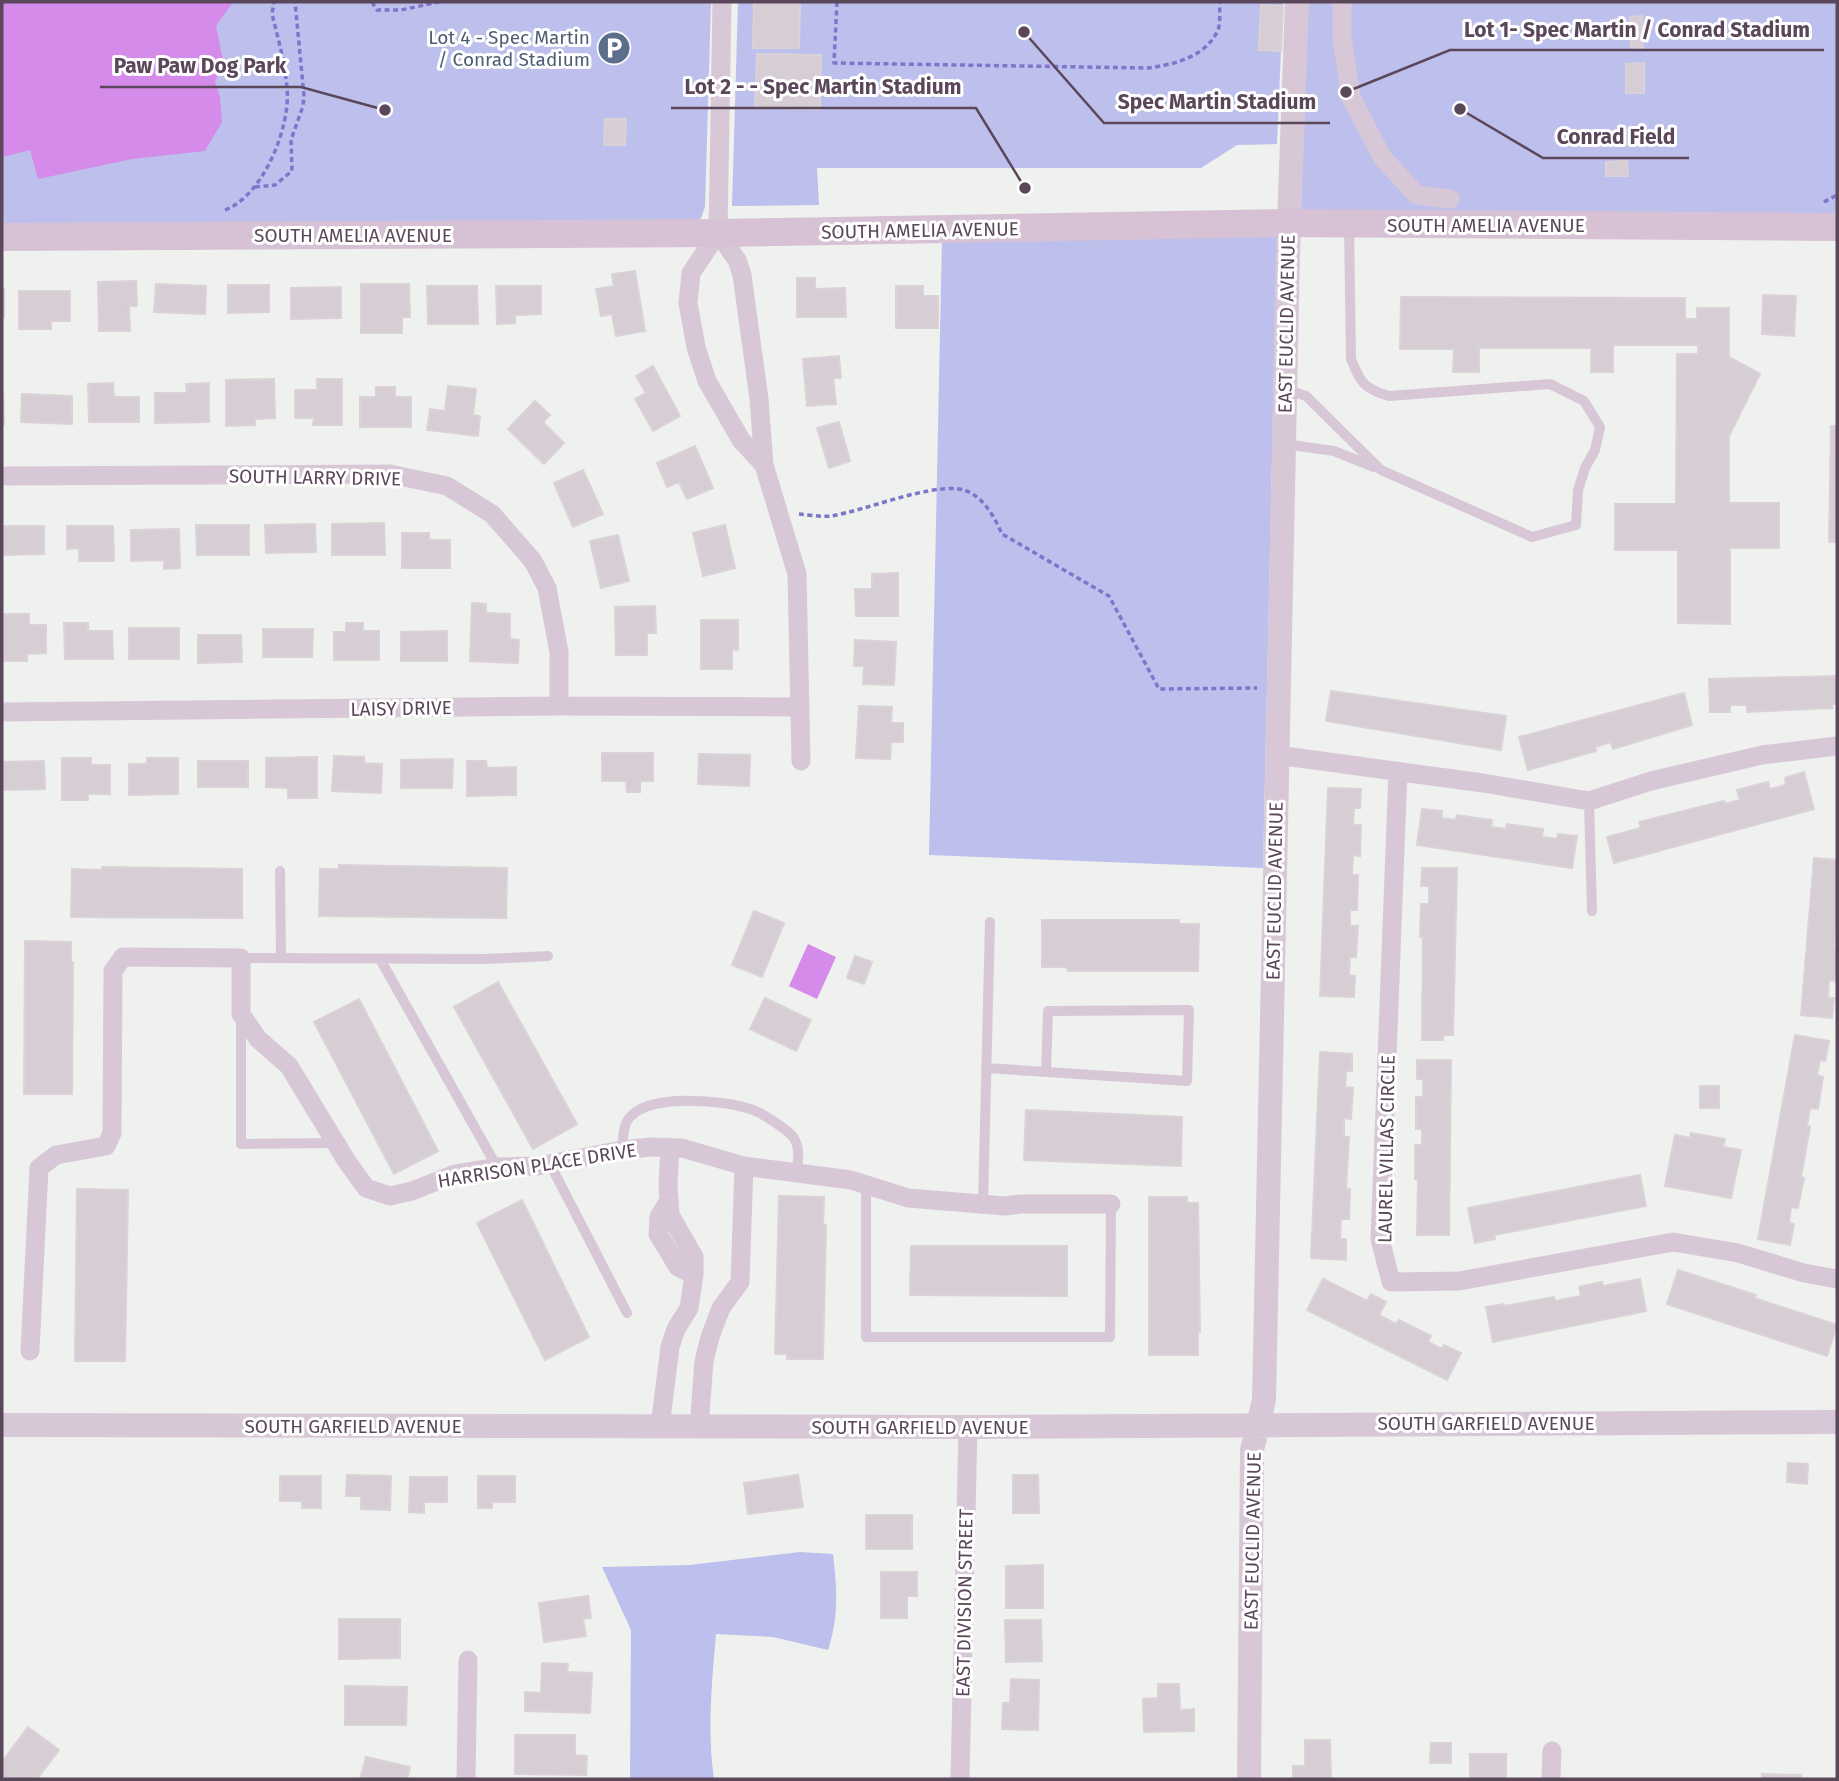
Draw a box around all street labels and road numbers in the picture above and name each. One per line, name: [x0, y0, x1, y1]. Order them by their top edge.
street label: SOUTH AMELIA AVENUE: [1387, 214, 1585, 237]
street label: SOUTH AMELIA AVENUE: [821, 217, 1019, 244]
street label: SOUTH AMELIA AVENUE: [254, 224, 452, 247]
street label: EAST EUCLID AVENUE: [1273, 235, 1300, 414]
street label: SOUTH LARRY DRIVE: [229, 464, 401, 491]
street label: LAISY DRIVE: [350, 696, 452, 721]
street label: EAST EUCLID AVENUE: [1261, 802, 1288, 981]
street label: LAUREL VILLAS CIRCLE: [1373, 1055, 1400, 1243]
street label: HARRISON PLACE DRIVE: [436, 1138, 638, 1193]
street label: SOUTH GARFIELD AVENUE: [1377, 1412, 1595, 1435]
street label: SOUTH GARFIELD AVENUE: [244, 1415, 462, 1438]
street label: SOUTH GARFIELD AVENUE: [811, 1416, 1029, 1439]
street label: EAST EUCLID AVENUE: [1239, 1452, 1266, 1631]
street label: EAST DIVISION STREET: [951, 1508, 978, 1697]

